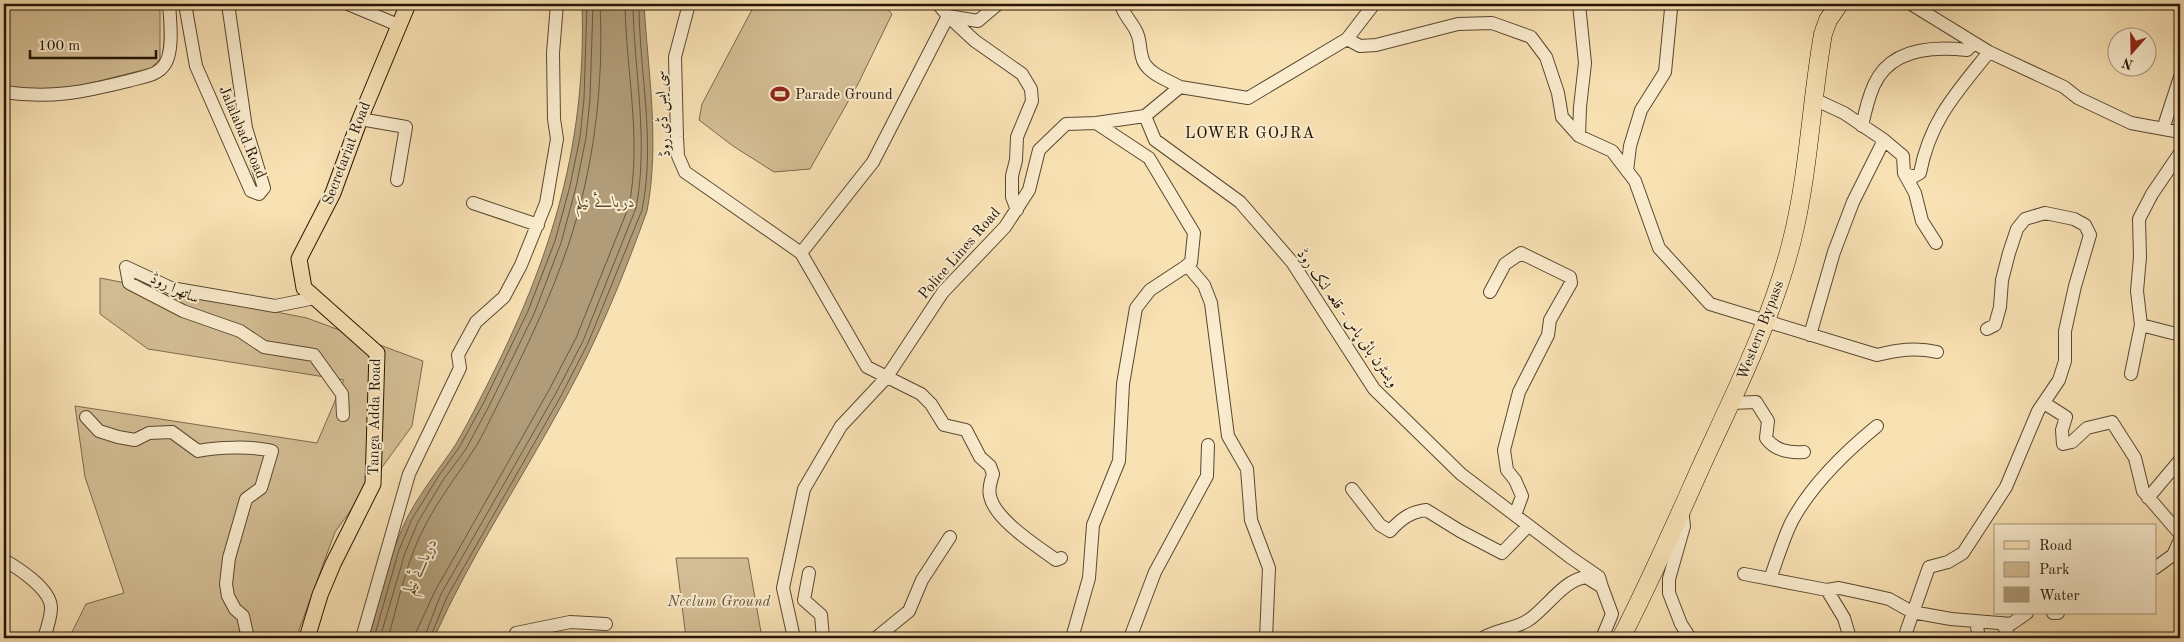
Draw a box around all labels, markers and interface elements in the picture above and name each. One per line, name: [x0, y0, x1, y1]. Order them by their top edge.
scale bar: [30, 28, 156, 60]
north arrow: [2106, 28, 2156, 78]
text: 100 m: [38, 39, 80, 54]
text: N: [2120, 55, 2135, 72]
street label: سی ایس ڈی روڈ: [651, 70, 676, 158]
sports icon: Parade Ground: [769, 83, 791, 105]
street label: Jalalabad Road: [215, 84, 268, 181]
place label: Parade Ground: [795, 88, 893, 103]
street label: Secretariat Road: [321, 100, 374, 207]
district label: LOWER GOJRA: [1185, 126, 1315, 142]
water label: دریائے نیلم: [575, 191, 635, 218]
street label: Police Lines Road: [916, 205, 1004, 303]
street label: ویسٹرن بائی پاس - قلعہ لنک روڈ: [1292, 245, 1403, 392]
street label: ساتھرا روڈ: [147, 270, 202, 308]
street label: Western Bypass: [1736, 279, 1787, 382]
street label: Tanga Adda Road: [367, 358, 384, 476]
legend: [1994, 524, 2156, 614]
water label: دریائے نیلم: [397, 535, 447, 600]
text: Road: [2039, 539, 2073, 554]
text: Park: [2039, 563, 2070, 578]
text: Water: [2039, 589, 2080, 604]
park label: Neelum Ground: [667, 595, 772, 610]

